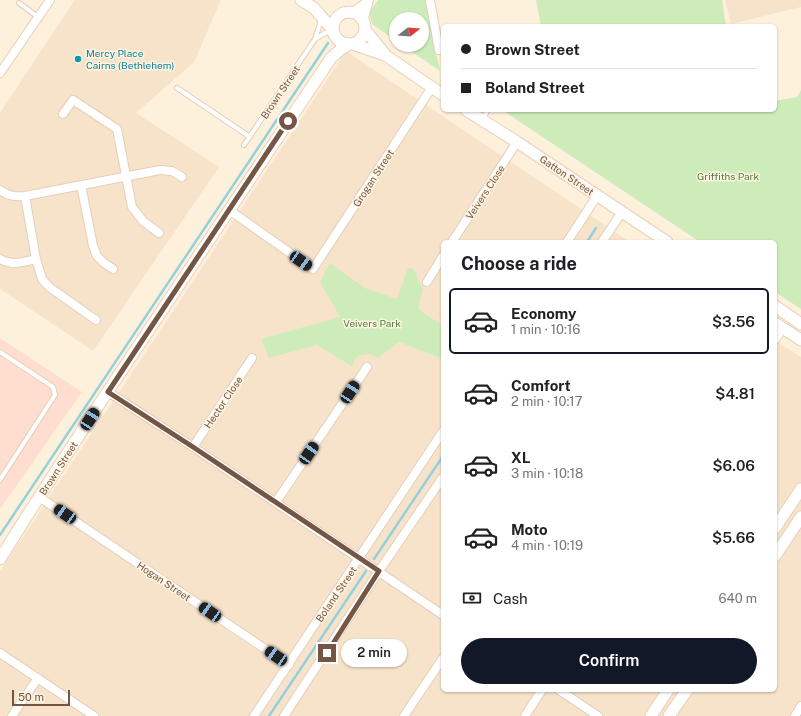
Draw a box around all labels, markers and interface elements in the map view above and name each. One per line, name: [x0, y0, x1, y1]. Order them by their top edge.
north arrow: [389, 12, 429, 52]
map controls: [389, 12, 429, 52]
text: Brown Street: [485, 41, 580, 58]
place label: Mercy Place Cairns (Bethlehem): [86, 47, 174, 71]
marker: Mercy Place Cairns (Bethlehem): [73, 54, 83, 64]
street label: Brown Street: [258, 63, 302, 121]
text: Boland Street: [485, 79, 585, 96]
route start: [279, 112, 297, 130]
street label: Grogan Street: [350, 147, 396, 209]
street label: Gatton Street: [538, 152, 596, 198]
street label: Veivers Close: [463, 162, 507, 221]
park label: Griffiths Park: [697, 170, 759, 182]
car: [288, 249, 314, 273]
text: Choose a ride: [461, 253, 577, 274]
icon: car: [463, 303, 499, 339]
text: Economy: [511, 305, 576, 322]
text: $3.56: [712, 313, 755, 330]
park label: Veivers Park: [343, 317, 401, 329]
text: 1 min · 10:16: [511, 322, 580, 337]
street label: Hector Close: [201, 373, 245, 430]
icon: car: [463, 375, 499, 411]
text: Comfort: [511, 377, 571, 394]
car: [338, 379, 362, 405]
text: $4.81: [715, 385, 755, 402]
text: 2 min · 10:17: [511, 394, 582, 409]
car: [78, 406, 102, 432]
street label: Brown Street: [36, 439, 80, 497]
car: [297, 440, 321, 466]
icon: car: [463, 447, 499, 483]
text: XL: [511, 449, 530, 466]
text: $6.06: [713, 457, 755, 474]
text: 3 min · 10:18: [511, 466, 584, 481]
car: [52, 502, 78, 526]
icon: car: [463, 519, 499, 555]
text: Moto: [511, 521, 548, 538]
text: $5.66: [712, 529, 755, 546]
text: 4 min · 10:19: [511, 538, 583, 553]
street label: Hogan Street: [135, 559, 193, 603]
street label: Boland Street: [313, 564, 359, 624]
icon: cash: [461, 587, 483, 609]
text: Cash: [493, 590, 528, 607]
text: 640 m: [718, 591, 757, 606]
car: [197, 600, 223, 624]
button: Confirm: [461, 638, 757, 684]
callout: 2 min: [341, 639, 407, 667]
car: [263, 644, 289, 668]
route end: [318, 644, 336, 662]
text: 2 min: [357, 645, 391, 660]
scale bar: [12, 688, 70, 707]
text: 50 m: [18, 691, 44, 703]

